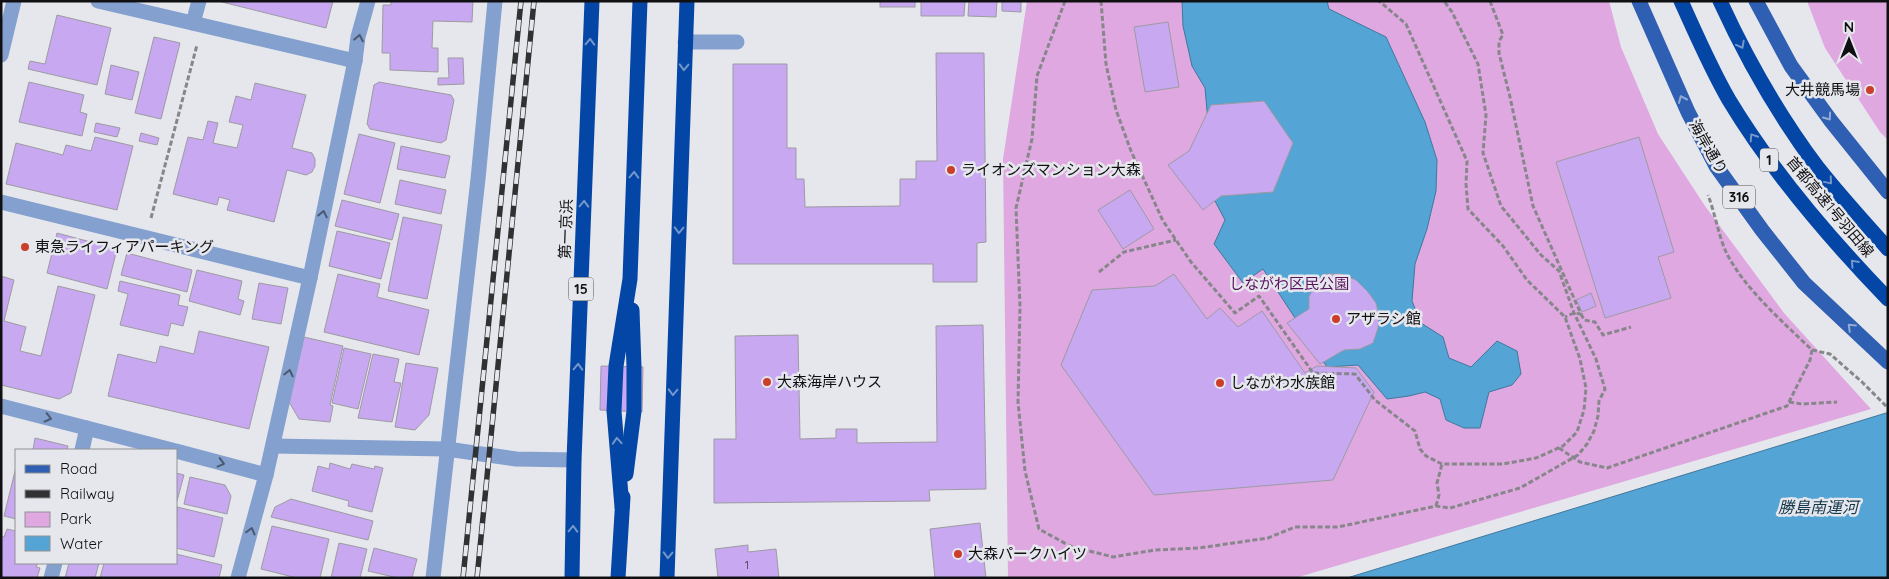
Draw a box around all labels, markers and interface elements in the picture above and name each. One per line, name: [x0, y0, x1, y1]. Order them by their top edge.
north arrow: [1824, 15, 1874, 65]
text: N: [1844, 18, 1854, 36]
one-way arrow: [353, 33, 363, 42]
one-way arrow: [585, 38, 596, 46]
one-way arrow: [1735, 40, 1745, 49]
one-way arrow: [679, 64, 690, 72]
place label: 大井競馬場: [1785, 80, 1860, 99]
marker: 大井競馬場: [1864, 84, 1876, 96]
one-way arrow: [1678, 95, 1689, 104]
one-way arrow: [1822, 111, 1831, 121]
street label: 海岸通り: [1685, 116, 1732, 177]
one-way arrow: [1749, 133, 1759, 142]
road number: 1: [1760, 148, 1778, 172]
street label: 首都高速1号羽田線: [1783, 152, 1878, 261]
place label: ライオンズマンション大森: [961, 160, 1141, 179]
marker: ライオンズマンション大森: [945, 164, 957, 176]
one-way arrow: [628, 171, 639, 179]
one-way arrow: [1824, 176, 1833, 185]
road number: 316: [1723, 186, 1755, 208]
street label: 第一京浜: [555, 199, 576, 259]
one-way arrow: [579, 200, 589, 208]
one-way arrow: [318, 210, 328, 218]
one-way arrow: [673, 226, 684, 234]
place label: 東急ライフィアパーキング: [35, 237, 214, 256]
marker: 東急ライフィアパーキング: [19, 241, 31, 253]
one-way arrow: [1851, 260, 1860, 269]
park label: しながわ区民公園: [1229, 274, 1349, 293]
road number: 15: [568, 278, 594, 300]
place label: アザラシ館: [1346, 309, 1421, 328]
marker: アザラシ館: [1330, 313, 1342, 325]
one-way arrow: [1847, 324, 1856, 333]
one-way arrow: [572, 362, 583, 370]
one-way arrow: [283, 368, 294, 377]
place label: 大森海岸ハウス: [777, 372, 882, 391]
place label: しながわ水族館: [1230, 373, 1335, 392]
marker: 大森海岸ハウス: [761, 376, 773, 388]
marker: しながわ水族館: [1214, 377, 1226, 389]
one-way arrow: [668, 389, 678, 397]
one-way arrow: [44, 413, 52, 423]
one-way arrow: [611, 437, 622, 445]
legend: [15, 449, 178, 564]
one-way arrow: [217, 457, 226, 468]
text: Road: [60, 459, 97, 478]
text: Railway: [60, 484, 115, 503]
water label: 勝島南運河: [1778, 497, 1861, 517]
text: Park: [60, 509, 92, 528]
one-way arrow: [568, 525, 578, 532]
one-way arrow: [245, 526, 256, 535]
text: Water: [60, 534, 103, 553]
place label: 大森パークハイツ: [968, 544, 1087, 563]
marker: 大森パークハイツ: [952, 548, 964, 560]
one-way arrow: [662, 551, 673, 559]
house number: 1: [745, 557, 749, 572]

